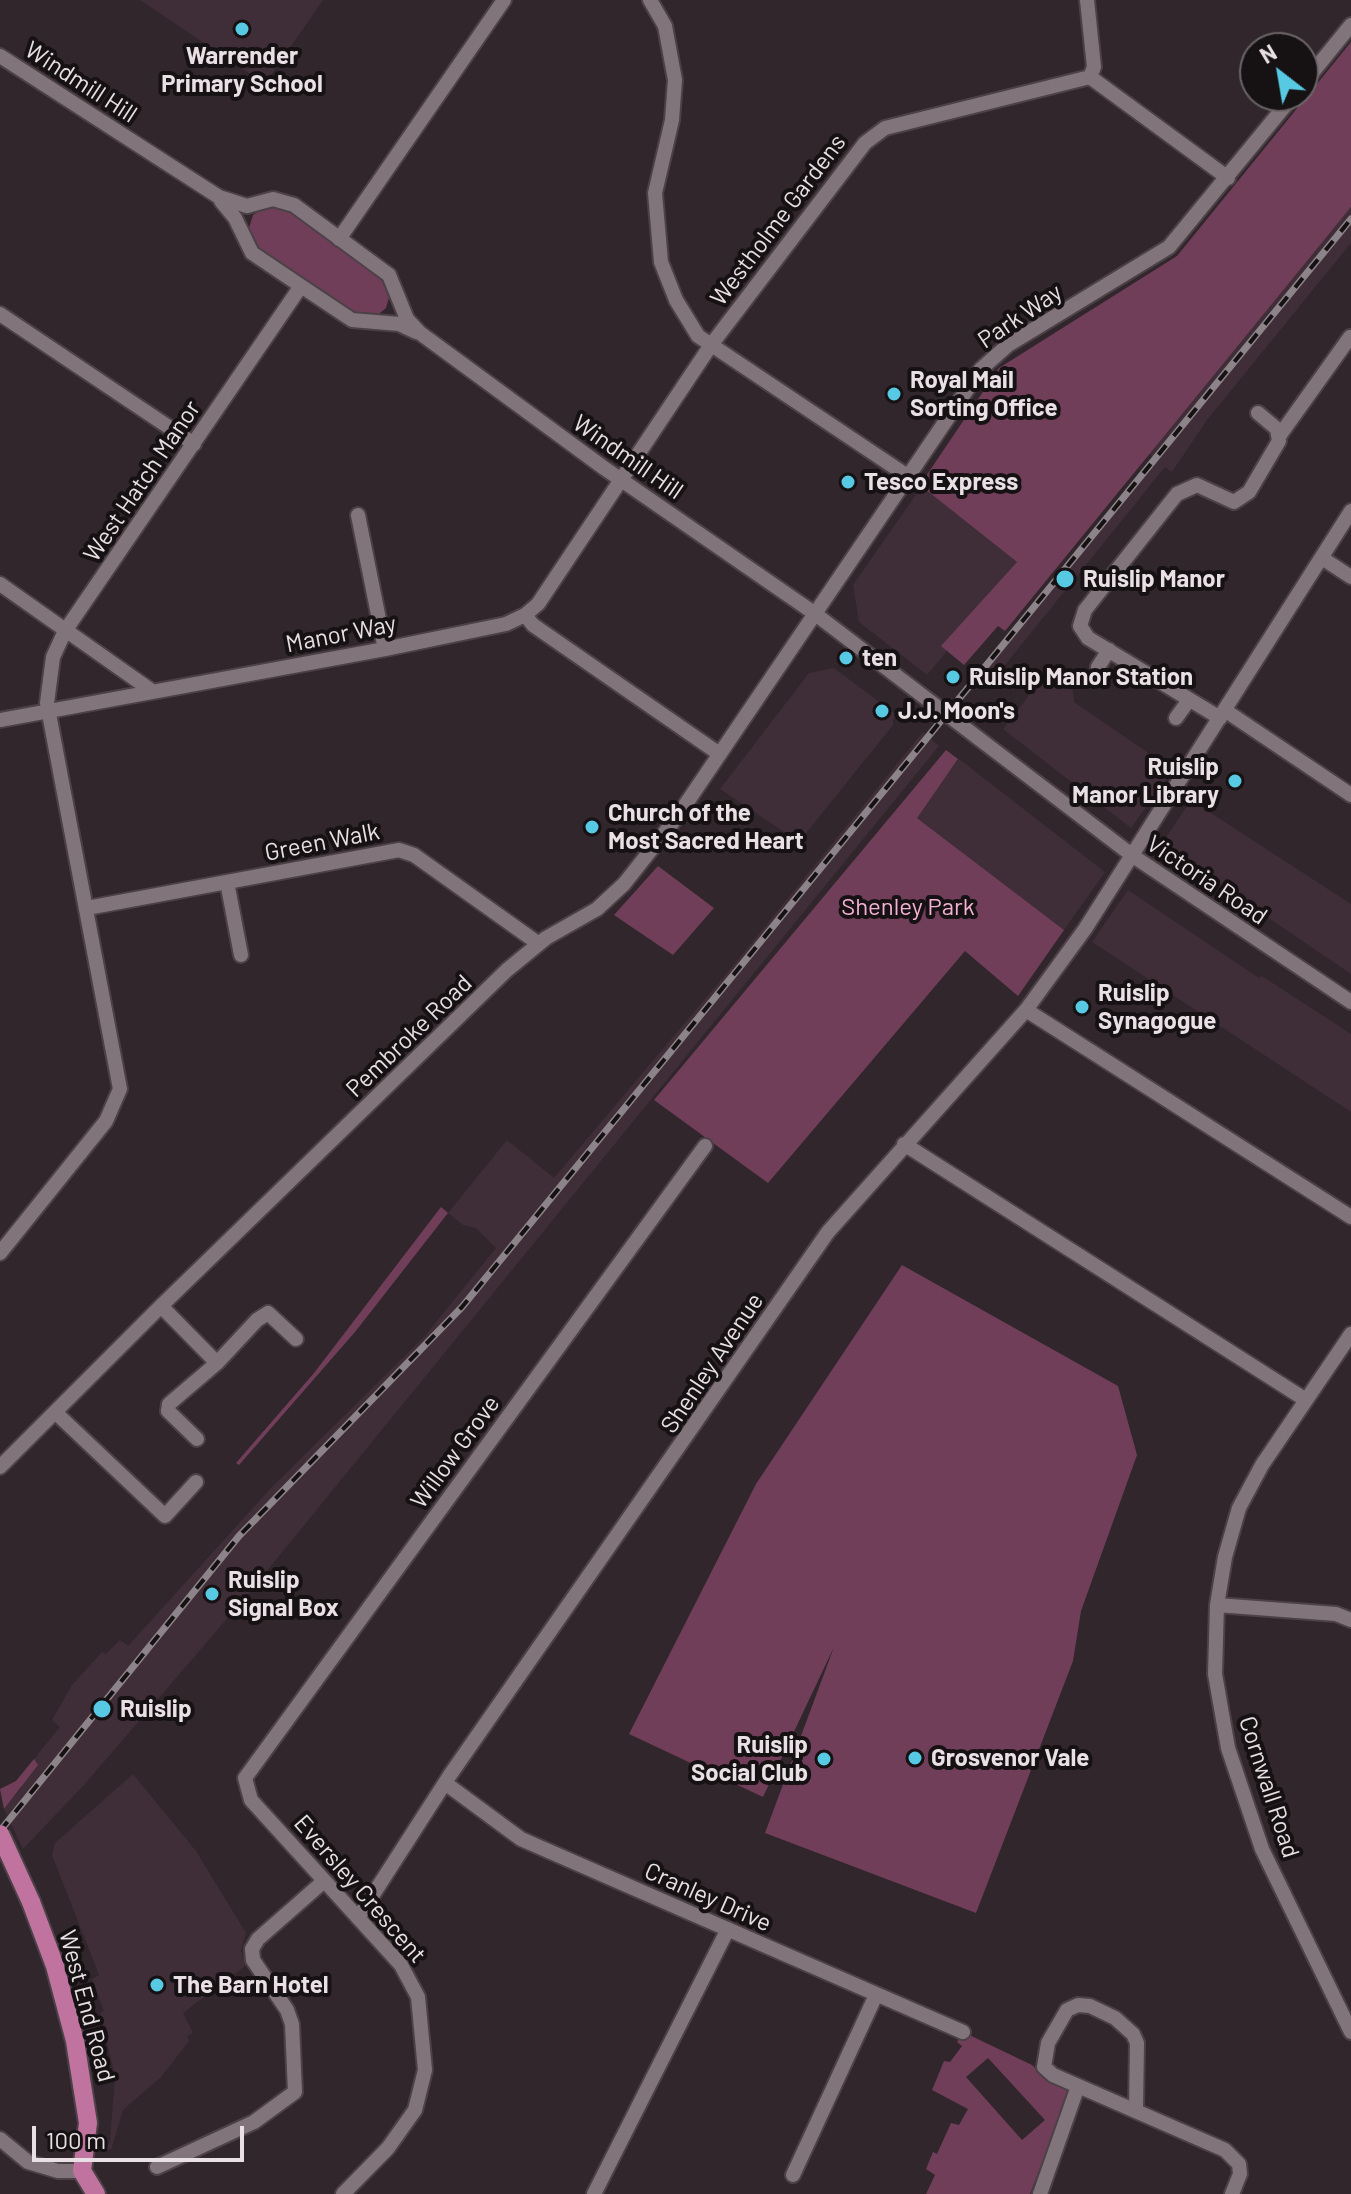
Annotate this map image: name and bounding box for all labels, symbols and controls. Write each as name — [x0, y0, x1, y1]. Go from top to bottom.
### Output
marker: Warrender Primary School — [233, 20, 251, 38]
north arrow — [1239, 32, 1319, 112]
street label: Windmill Hill — [20, 35, 142, 129]
text: N — [1255, 38, 1281, 68]
place label: Warrender Primary School — [161, 42, 323, 98]
street label: Westholme Gardens — [704, 129, 852, 311]
street label: Park Way — [973, 277, 1067, 355]
place label: Royal Mail Sorting Office — [910, 366, 1058, 422]
marker: Royal Mail Sorting Office — [885, 385, 903, 403]
street label: West Hatch Manor — [78, 395, 206, 567]
street label: Windmill Hill — [567, 409, 689, 505]
place label: Tesco Express — [864, 468, 1018, 496]
marker: Tesco Express — [839, 473, 857, 491]
place label: Ruislip Manor — [1083, 565, 1225, 593]
marker: Ruislip Manor — [1054, 568, 1076, 590]
street label: Manor Way — [283, 609, 399, 659]
place label: ten — [862, 644, 897, 672]
marker: ten — [837, 649, 855, 667]
place label: Ruislip Manor Station — [969, 663, 1193, 691]
marker: Ruislip Manor Station — [944, 668, 962, 686]
place label: J.J. Moon's — [898, 697, 1015, 725]
marker: J.J. Moon's — [873, 702, 891, 720]
place label: Ruislip Manor Library — [1072, 753, 1219, 809]
marker: Ruislip Manor Library — [1226, 772, 1244, 790]
place label: Church of the Most Sacred Heart — [608, 799, 804, 855]
street label: Green Walk — [262, 817, 382, 867]
marker: Church of the Most Sacred Heart — [583, 818, 601, 836]
street label: Victoria Road — [1141, 829, 1273, 931]
park label: Shenley Park — [841, 893, 975, 921]
street label: Pembroke Road — [340, 969, 478, 1103]
place label: Ruislip Synagogue — [1098, 979, 1216, 1035]
marker: Ruislip Synagogue — [1073, 998, 1091, 1016]
street label: Shenley Avenue — [655, 1288, 769, 1438]
street label: Willow Grove — [404, 1390, 506, 1514]
place label: Ruislip Signal Box — [228, 1566, 339, 1622]
marker: Ruislip Signal Box — [203, 1585, 221, 1603]
place label: Ruislip — [120, 1695, 192, 1723]
marker: Ruislip — [91, 1698, 113, 1720]
street label: Cornwall Road — [1233, 1713, 1305, 1861]
place label: Ruislip Social Club — [691, 1731, 808, 1787]
place label: Grosvenor Vale — [931, 1744, 1089, 1772]
marker: Grosvenor Vale — [906, 1749, 924, 1767]
marker: Ruislip Social Club — [815, 1750, 833, 1768]
street label: Eversley Crescent — [288, 1809, 432, 1969]
street label: Cranley Drive — [640, 1856, 776, 1938]
street label: West End Road — [53, 1927, 121, 2085]
place label: The Barn Hotel — [173, 1971, 329, 1999]
marker: The Barn Hotel — [148, 1976, 166, 1994]
scale bar — [36, 2110, 248, 2160]
text: 100 m — [46, 2125, 106, 2154]

